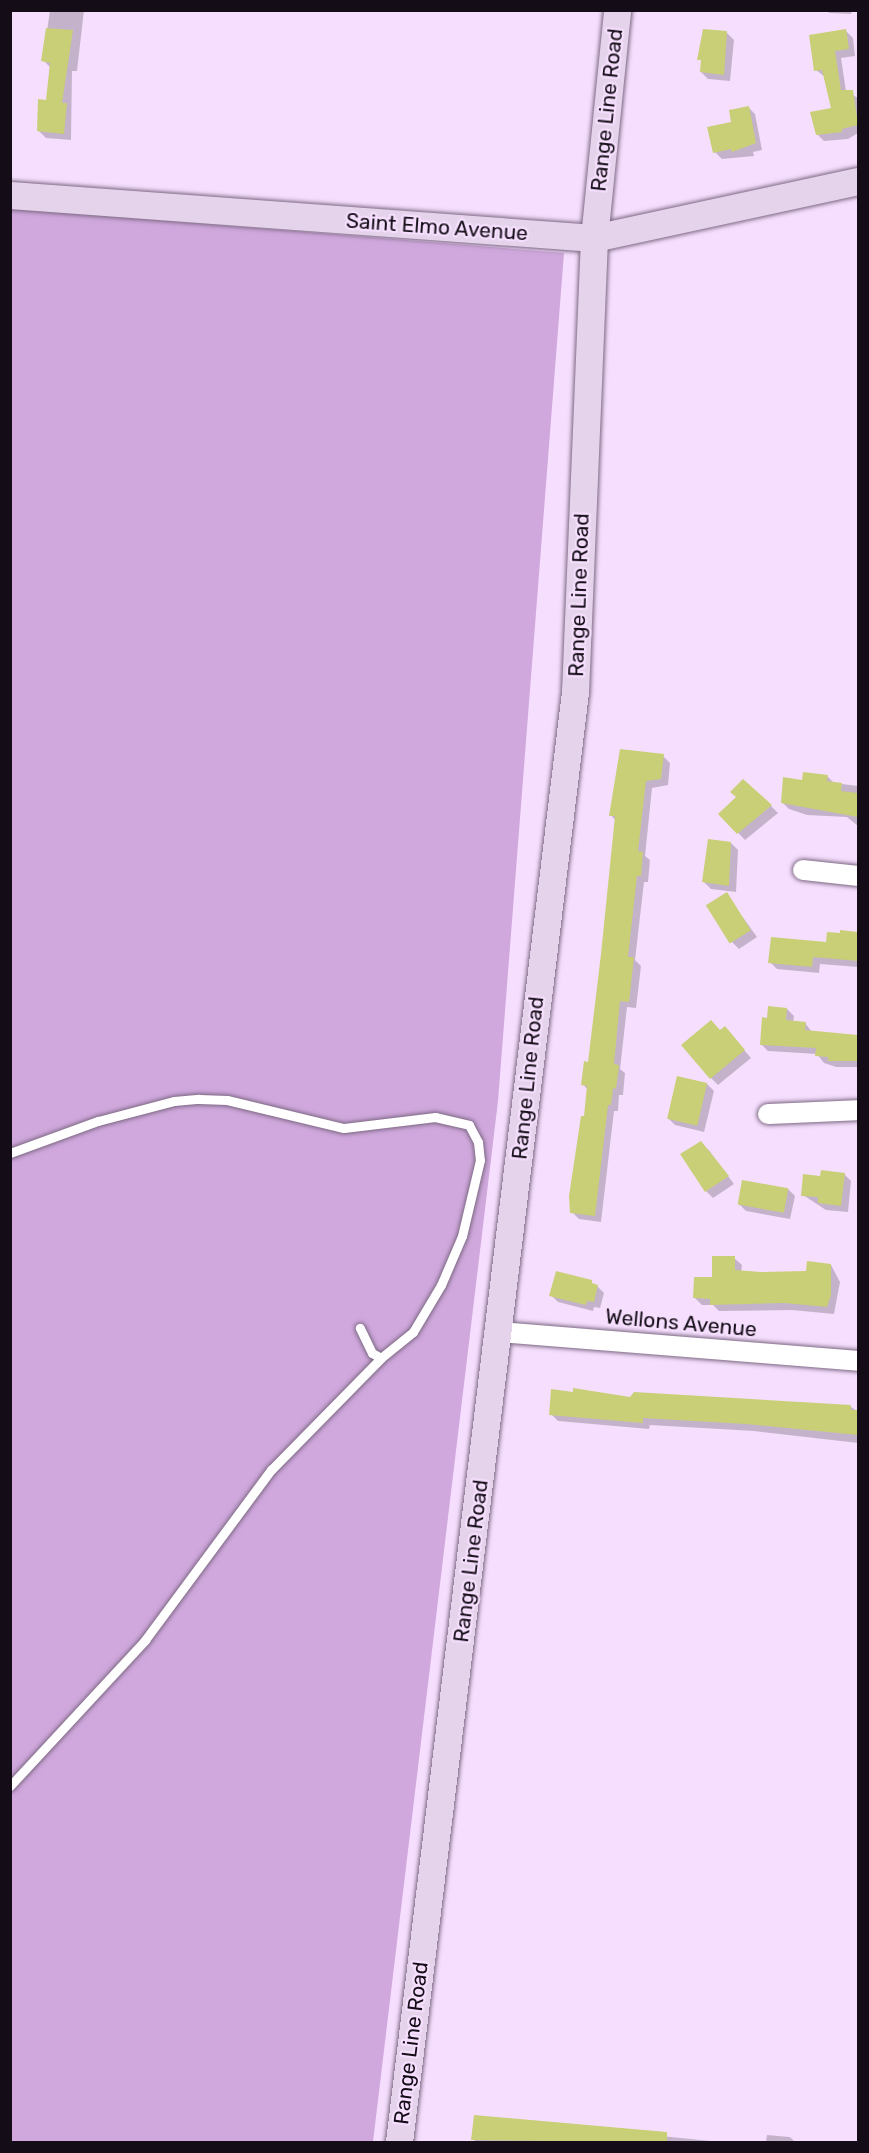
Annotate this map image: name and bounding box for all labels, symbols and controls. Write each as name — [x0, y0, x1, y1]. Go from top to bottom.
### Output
street label: Range Line Road — [586, 27, 628, 193]
street label: Saint Elmo Avenue — [345, 208, 529, 246]
street label: Range Line Road — [564, 513, 594, 677]
street label: Range Line Road — [507, 995, 549, 1161]
street label: Wellons Avenue — [604, 1304, 758, 1342]
street label: Range Line Road — [449, 1478, 493, 1644]
street label: Range Line Road — [389, 1960, 433, 2126]

